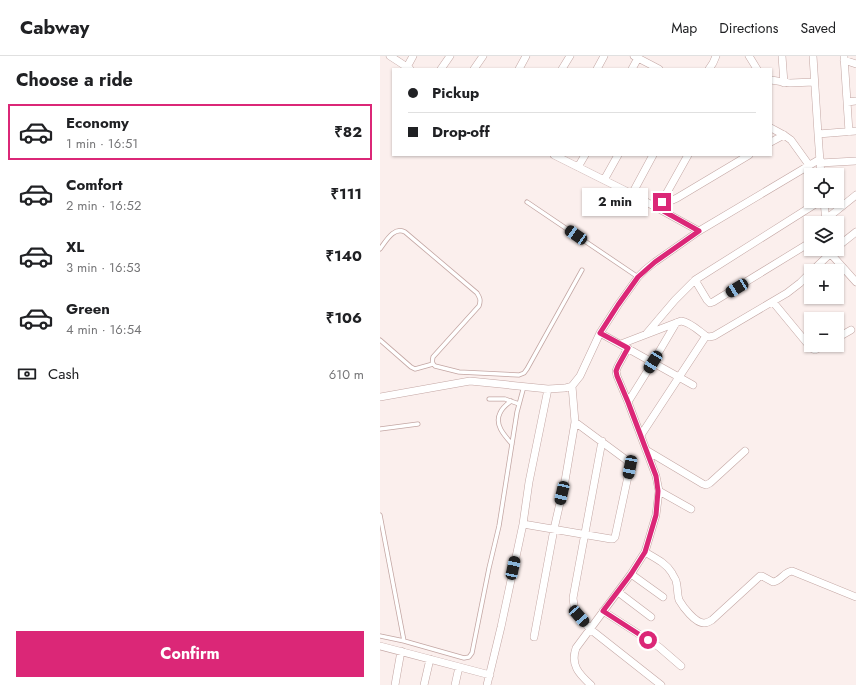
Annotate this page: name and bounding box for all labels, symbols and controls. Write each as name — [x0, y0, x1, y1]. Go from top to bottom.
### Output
text: Cabway — [20, 14, 90, 41]
text: Map — [671, 18, 697, 38]
text: Directions — [719, 18, 779, 38]
text: Saved — [801, 18, 836, 38]
text: Choose a ride — [16, 67, 133, 93]
text: Pickup — [432, 82, 479, 104]
text: Economy — [66, 112, 129, 134]
icon: car — [18, 114, 54, 150]
text: ₹82 — [334, 121, 362, 143]
text: Drop-off — [432, 121, 490, 143]
text: 1 min · 16:51 — [66, 134, 138, 153]
map controls — [804, 168, 844, 352]
button: locate — [804, 168, 844, 208]
text: Comfort — [66, 174, 123, 196]
icon: car — [18, 176, 54, 212]
text: ₹111 — [331, 183, 362, 205]
callout: 2 min — [582, 188, 648, 216]
text: 2 min — [598, 192, 632, 211]
route end — [653, 193, 671, 211]
text: 2 min · 16:52 — [66, 196, 141, 215]
button: layers — [804, 216, 844, 256]
car — [563, 223, 589, 247]
text: XL — [66, 236, 84, 258]
icon: car — [18, 238, 54, 274]
text: ₹140 — [325, 245, 362, 267]
text: 3 min · 16:53 — [66, 258, 141, 277]
button: + — [804, 264, 844, 304]
car — [724, 277, 750, 299]
text: Green — [66, 298, 110, 320]
icon: car — [18, 300, 54, 336]
text: ₹106 — [326, 307, 362, 329]
button: − — [804, 312, 844, 352]
text: 4 min · 16:54 — [66, 320, 142, 339]
car — [642, 349, 664, 375]
icon: cash — [16, 363, 38, 385]
text: Cash — [48, 363, 79, 385]
text: 610 m — [329, 365, 364, 384]
car — [622, 454, 638, 480]
car — [553, 480, 571, 506]
car — [505, 555, 521, 581]
car — [567, 603, 591, 629]
button: Confirm — [16, 631, 364, 677]
route start — [639, 631, 657, 649]

